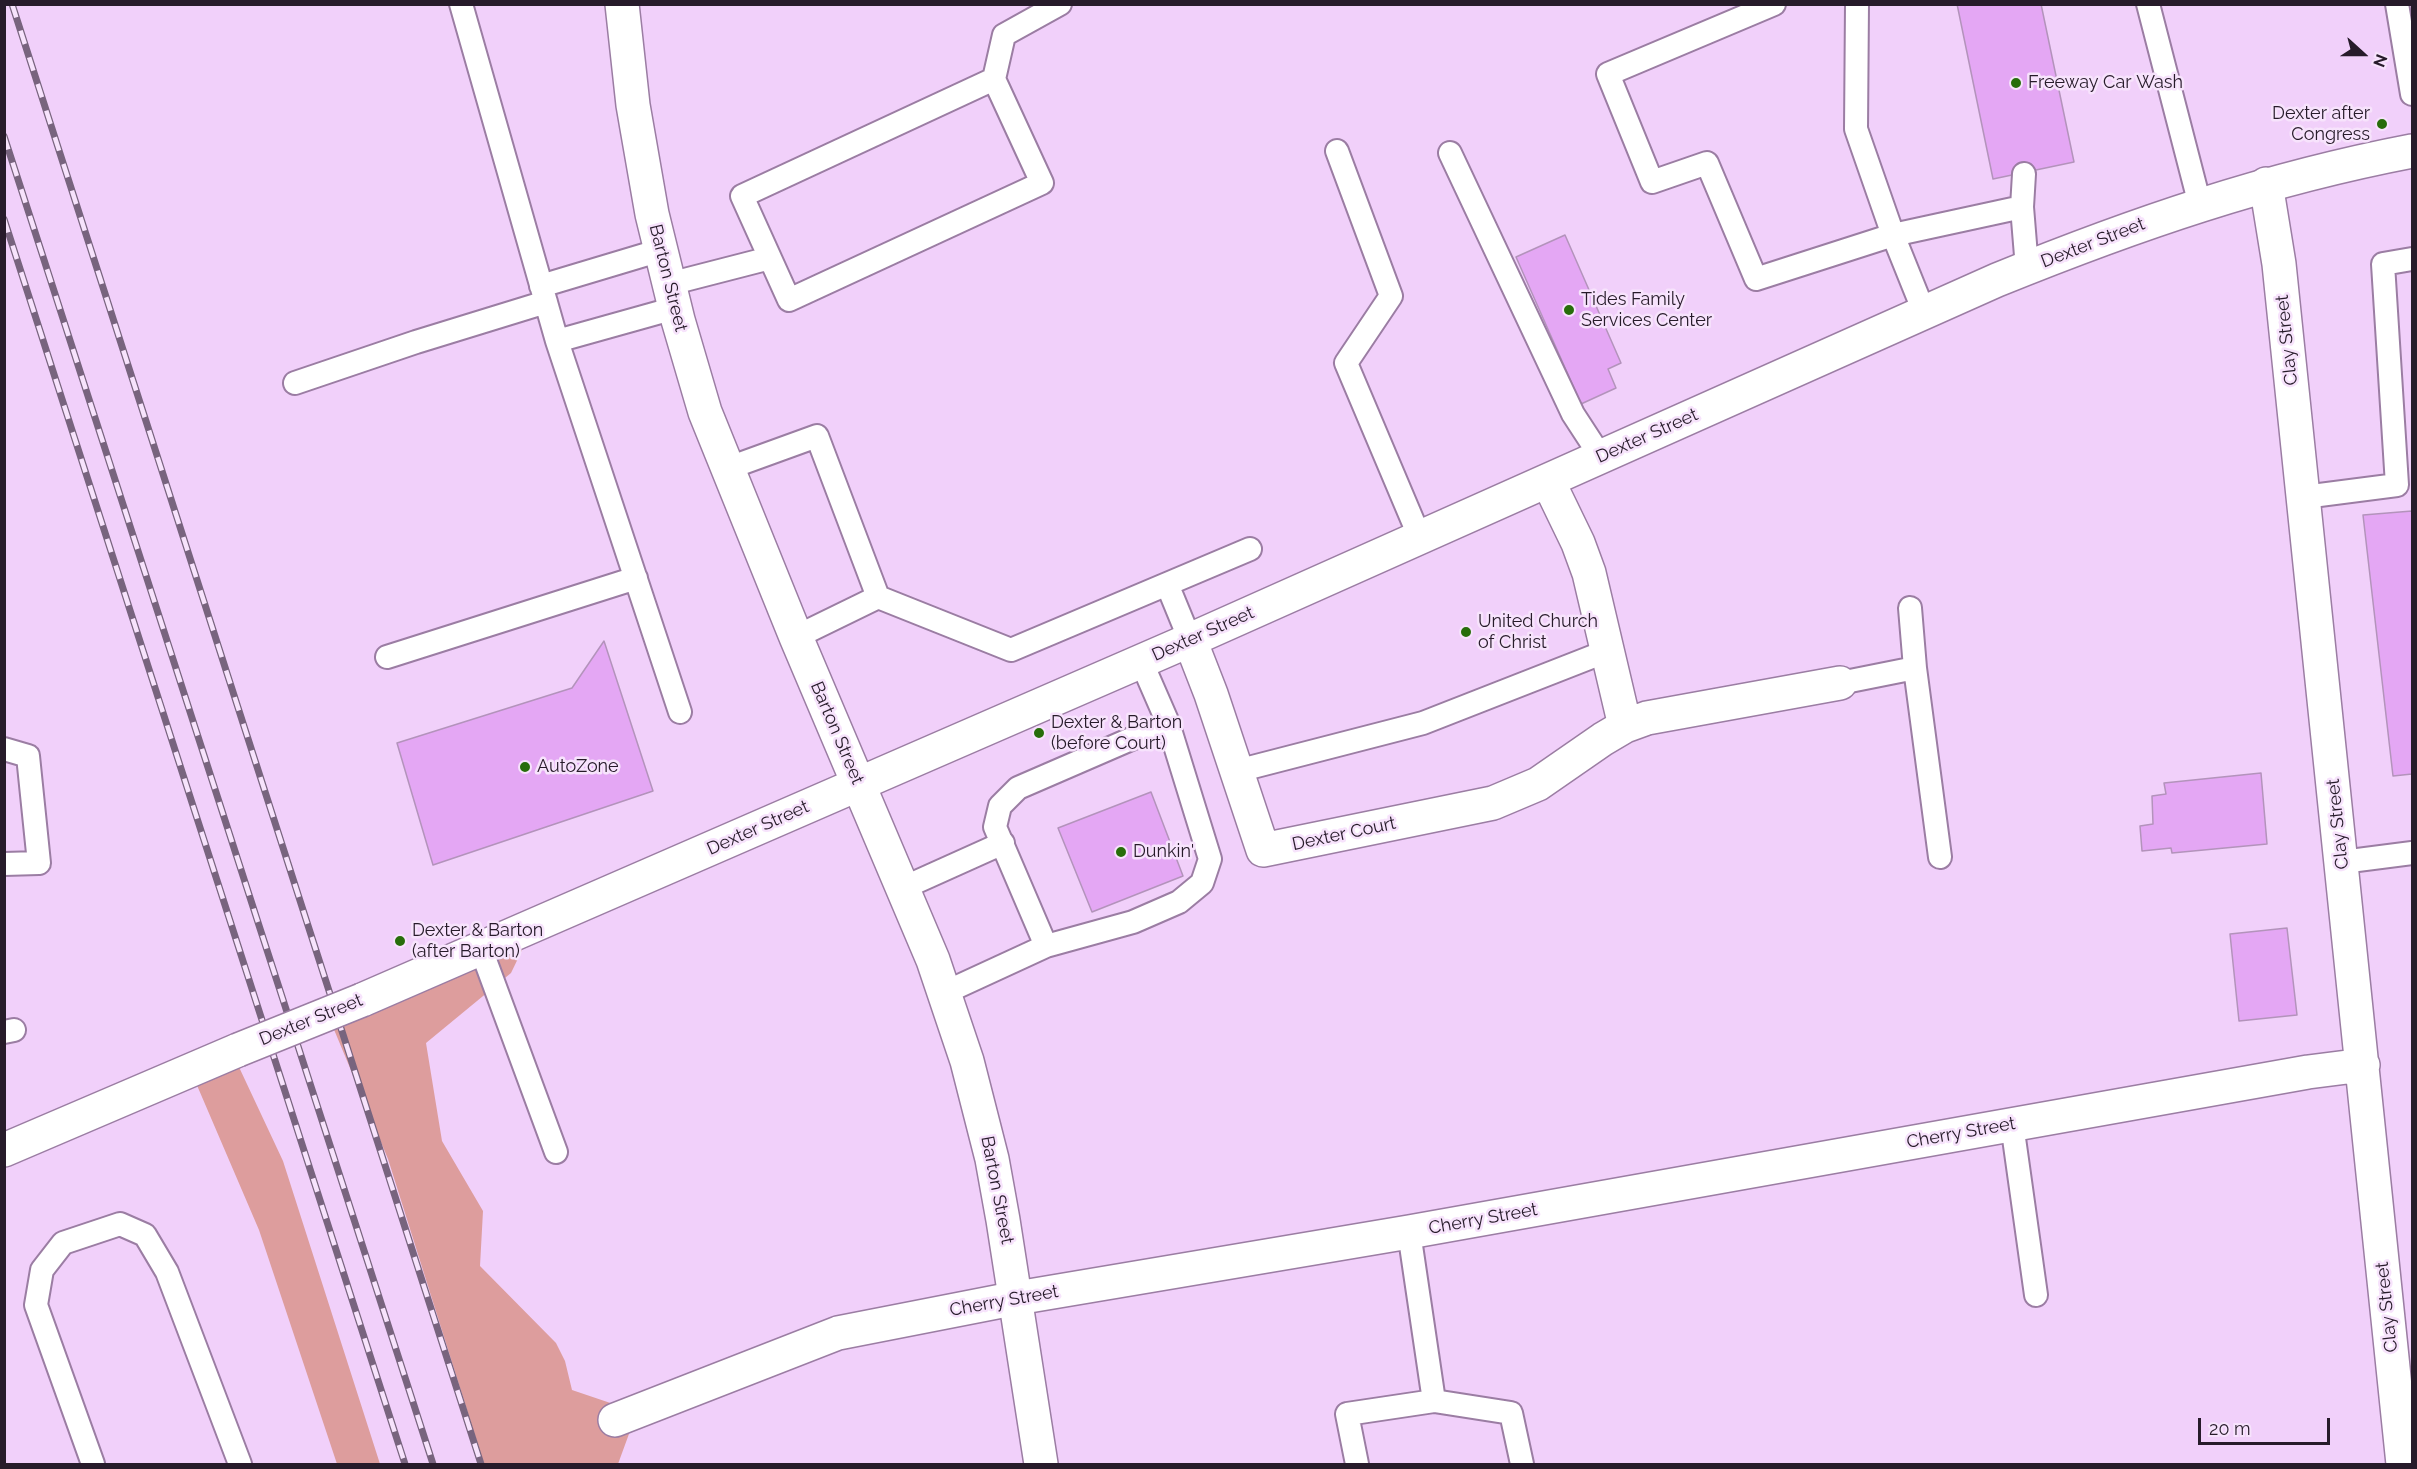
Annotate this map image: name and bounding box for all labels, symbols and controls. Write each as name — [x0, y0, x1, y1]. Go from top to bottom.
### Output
north arrow — [2333, 24, 2393, 84]
text: N — [2369, 52, 2391, 70]
place label: Freeway Car Wash — [2028, 72, 2183, 94]
marker: Freeway Car Wash — [2009, 76, 2023, 90]
place label: Dexter after Congress — [2272, 103, 2370, 146]
marker: Dexter after Congress — [2375, 117, 2389, 131]
street label: Dexter Street — [2038, 213, 2148, 273]
street label: Barton Street — [644, 222, 692, 334]
place label: Tides Family Services Center — [1581, 289, 1712, 332]
street label: Clay Street — [2272, 294, 2302, 386]
marker: Tides Family Services Center — [1562, 303, 1576, 317]
street label: Dexter Street — [1593, 404, 1701, 468]
street label: Dexter Street — [1149, 602, 1257, 666]
place label: United Church of Christ — [1478, 611, 1598, 654]
marker: United Church of Christ — [1459, 625, 1473, 639]
street label: Barton Street — [806, 678, 868, 788]
place label: Dexter & Barton (before Court) — [1051, 712, 1182, 754]
marker: Dexter & Barton (before Court) — [1032, 726, 1046, 740]
place label: AutoZone — [537, 756, 619, 778]
marker: AutoZone — [518, 760, 532, 774]
street label: Clay Street — [2323, 778, 2353, 870]
street label: Dexter Street — [704, 796, 812, 860]
street label: Dexter Court — [1290, 812, 1398, 856]
place label: Dunkin' — [1133, 841, 1194, 863]
marker: Dunkin' — [1114, 845, 1128, 859]
place label: Dexter & Barton (after Barton) — [412, 920, 543, 962]
marker: Dexter & Barton (after Barton) — [393, 934, 407, 948]
street label: Dexter Street — [256, 989, 366, 1051]
street label: Cherry Street — [1905, 1113, 2017, 1153]
street label: Barton Street — [976, 1134, 1018, 1246]
street label: Cherry Street — [1427, 1199, 1539, 1239]
street label: Clay Street — [2372, 1261, 2402, 1353]
street label: Cherry Street — [948, 1281, 1060, 1321]
scale bar — [2201, 1406, 2333, 1444]
text: 20 m — [2209, 1418, 2251, 1439]

